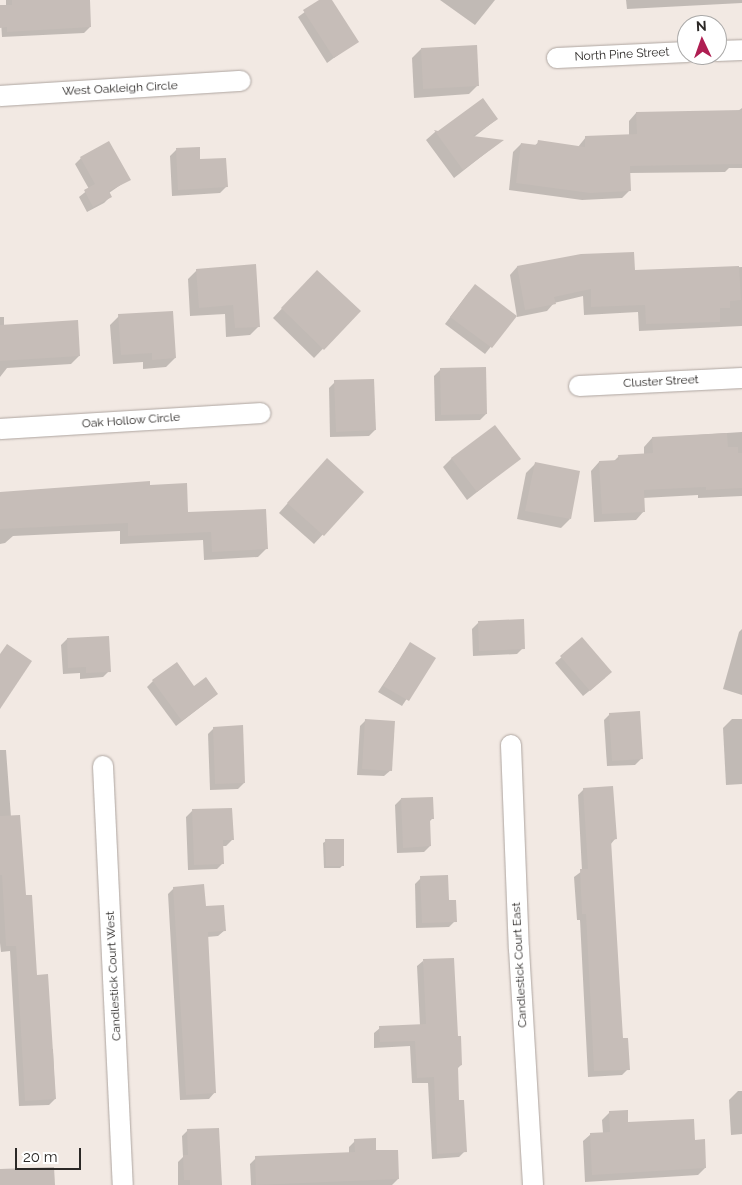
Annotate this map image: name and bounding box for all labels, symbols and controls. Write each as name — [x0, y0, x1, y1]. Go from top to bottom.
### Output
north arrow — [677, 15, 727, 65]
text: N — [696, 18, 707, 34]
street label: North Pine Street — [574, 45, 670, 65]
street label: West Oakleigh Circle — [62, 79, 178, 99]
street label: Cluster Street — [623, 373, 699, 391]
street label: Oak Hollow Circle — [81, 410, 181, 432]
street label: Candlestick Court East — [510, 902, 530, 1028]
street label: Candlestick Court West — [103, 911, 125, 1041]
scale bar — [18, 1138, 84, 1170]
text: 20 m — [23, 1148, 58, 1166]

